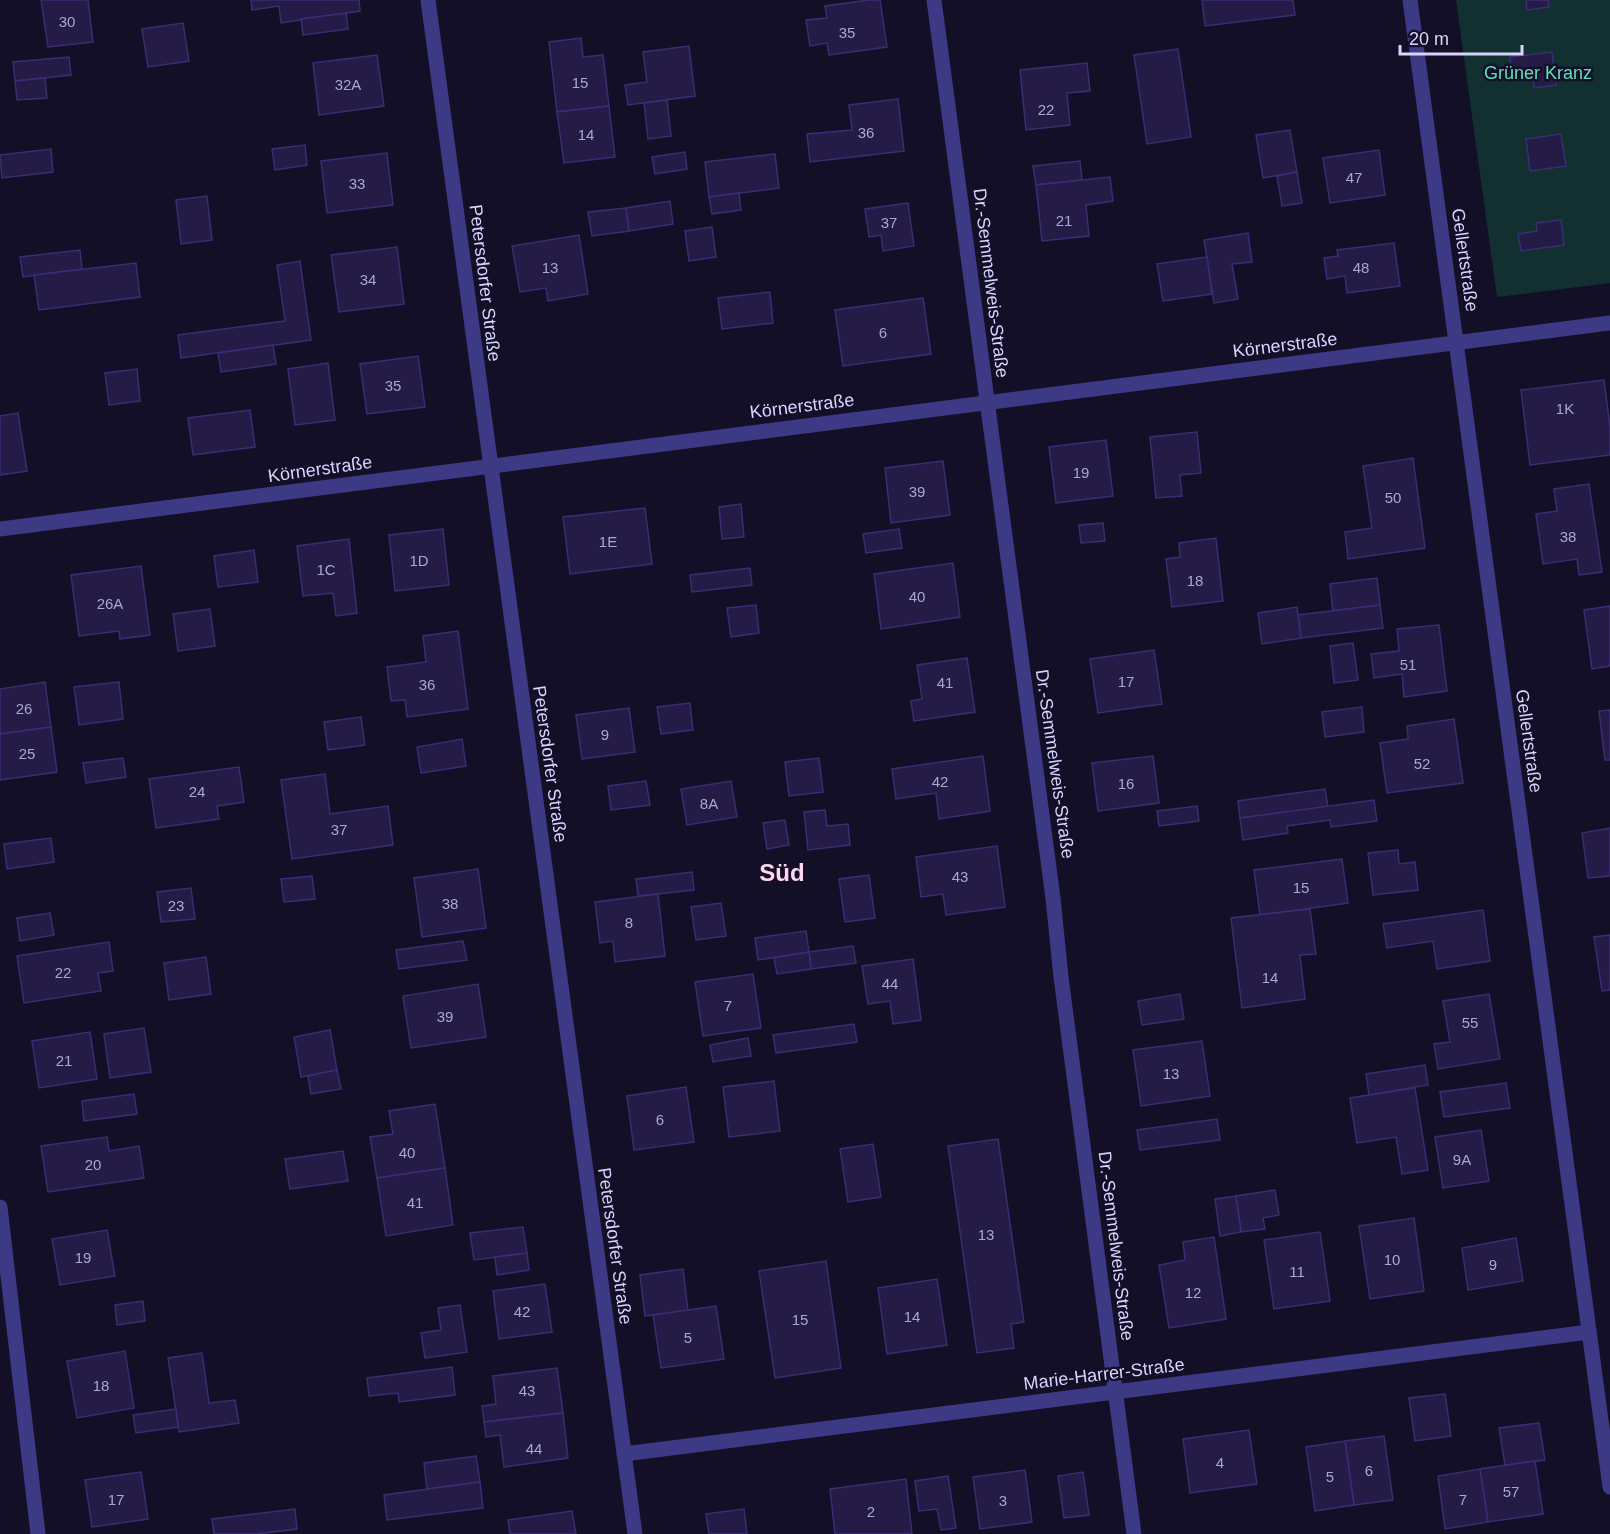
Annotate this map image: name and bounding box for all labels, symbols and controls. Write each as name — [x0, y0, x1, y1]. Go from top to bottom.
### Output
house number: 30 — [59, 13, 75, 30]
scale bar — [1400, 18, 1522, 56]
house number: 35 — [839, 24, 855, 41]
text: 20 m — [1409, 29, 1449, 49]
park label: Grüner Kranz — [1484, 63, 1592, 83]
house number: 15 — [572, 74, 588, 91]
house number: 32A — [335, 76, 361, 93]
house number: 22 — [1038, 101, 1054, 118]
house number: 36 — [858, 124, 874, 141]
house number: 14 — [578, 126, 594, 143]
house number: 47 — [1346, 169, 1362, 186]
house number: 33 — [349, 175, 365, 192]
street label: Dr.-Semmelweis-Straße — [969, 187, 1013, 379]
street label: Petersdorfer Straße — [465, 203, 505, 363]
street label: Gellertstraße — [1448, 207, 1482, 313]
house number: 21 — [1056, 212, 1072, 229]
house number: 37 — [881, 214, 897, 231]
house number: 13 — [542, 259, 558, 276]
house number: 48 — [1353, 259, 1369, 276]
house number: 34 — [360, 271, 376, 288]
house number: 6 — [879, 324, 887, 341]
street label: Körnerstraße — [1232, 329, 1338, 361]
house number: 35 — [385, 377, 401, 394]
street label: Körnerstraße — [749, 390, 855, 422]
house number: 1K — [1556, 400, 1574, 417]
street label: Körnerstraße — [267, 452, 373, 486]
house number: 19 — [1073, 464, 1089, 481]
house number: 39 — [909, 483, 925, 500]
house number: 50 — [1385, 489, 1401, 506]
house number: 38 — [1560, 528, 1576, 545]
house number: 1E — [599, 533, 617, 550]
house number: 1D — [409, 552, 429, 569]
house number: 1C — [316, 561, 336, 578]
house number: 18 — [1187, 572, 1203, 589]
house number: 40 — [909, 588, 925, 605]
house number: 26A — [97, 595, 123, 612]
house number: 51 — [1400, 656, 1416, 673]
street label: Dr.-Semmelweis-Straße — [1032, 668, 1078, 860]
house number: 17 — [1118, 673, 1134, 690]
house number: 41 — [937, 674, 953, 691]
house number: 36 — [419, 676, 435, 693]
street label: Petersdorfer Straße — [529, 684, 571, 844]
street label: Gellertstraße — [1512, 688, 1546, 794]
house number: 26 — [16, 700, 32, 717]
house number: 9 — [601, 726, 609, 743]
house number: 25 — [19, 745, 35, 762]
house number: 52 — [1414, 755, 1430, 772]
house number: 42 — [932, 773, 948, 790]
house number: 16 — [1118, 775, 1134, 792]
house number: 24 — [189, 783, 205, 800]
house number: 8A — [700, 795, 718, 812]
house number: 37 — [331, 821, 347, 838]
district label: Süd — [759, 859, 805, 886]
house number: 43 — [952, 868, 968, 885]
house number: 15 — [1293, 879, 1309, 896]
house number: 38 — [442, 895, 458, 912]
house number: 23 — [168, 897, 184, 914]
house number: 8 — [625, 914, 633, 931]
house number: 22 — [55, 964, 71, 981]
house number: 14 — [1262, 969, 1278, 986]
house number: 44 — [882, 975, 898, 992]
house number: 7 — [724, 997, 732, 1014]
house number: 39 — [437, 1008, 453, 1025]
house number: 55 — [1462, 1014, 1478, 1031]
house number: 21 — [56, 1052, 72, 1069]
house number: 13 — [1163, 1065, 1179, 1082]
house number: 6 — [656, 1111, 664, 1128]
house number: 40 — [399, 1144, 415, 1161]
street label: Dr.-Semmelweis-Straße — [1094, 1150, 1138, 1342]
house number: 9A — [1453, 1151, 1471, 1168]
house number: 20 — [85, 1156, 101, 1173]
street label: Petersdorfer Straße — [594, 1166, 636, 1326]
house number: 41 — [407, 1194, 423, 1211]
house number: 13 — [978, 1226, 994, 1243]
house number: 19 — [75, 1249, 91, 1266]
house number: 10 — [1384, 1251, 1400, 1268]
house number: 9 — [1489, 1256, 1497, 1273]
house number: 11 — [1289, 1263, 1305, 1280]
house number: 12 — [1185, 1284, 1201, 1301]
house number: 42 — [514, 1303, 530, 1320]
house number: 14 — [904, 1308, 920, 1325]
house number: 15 — [792, 1311, 808, 1328]
house number: 5 — [684, 1329, 692, 1346]
street label: Marie-Harrer-Straße — [1022, 1354, 1186, 1394]
house number: 18 — [93, 1377, 109, 1394]
house number: 43 — [519, 1382, 535, 1399]
house number: 44 — [526, 1440, 542, 1457]
house number: 4 — [1216, 1454, 1224, 1471]
house number: 6 — [1365, 1462, 1373, 1479]
house number: 5 — [1326, 1468, 1334, 1485]
house number: 57 — [1503, 1483, 1519, 1500]
house number: 17 — [108, 1491, 124, 1508]
house number: 7 — [1459, 1491, 1467, 1508]
house number: 3 — [999, 1492, 1007, 1509]
house number: 2 — [867, 1503, 875, 1520]

